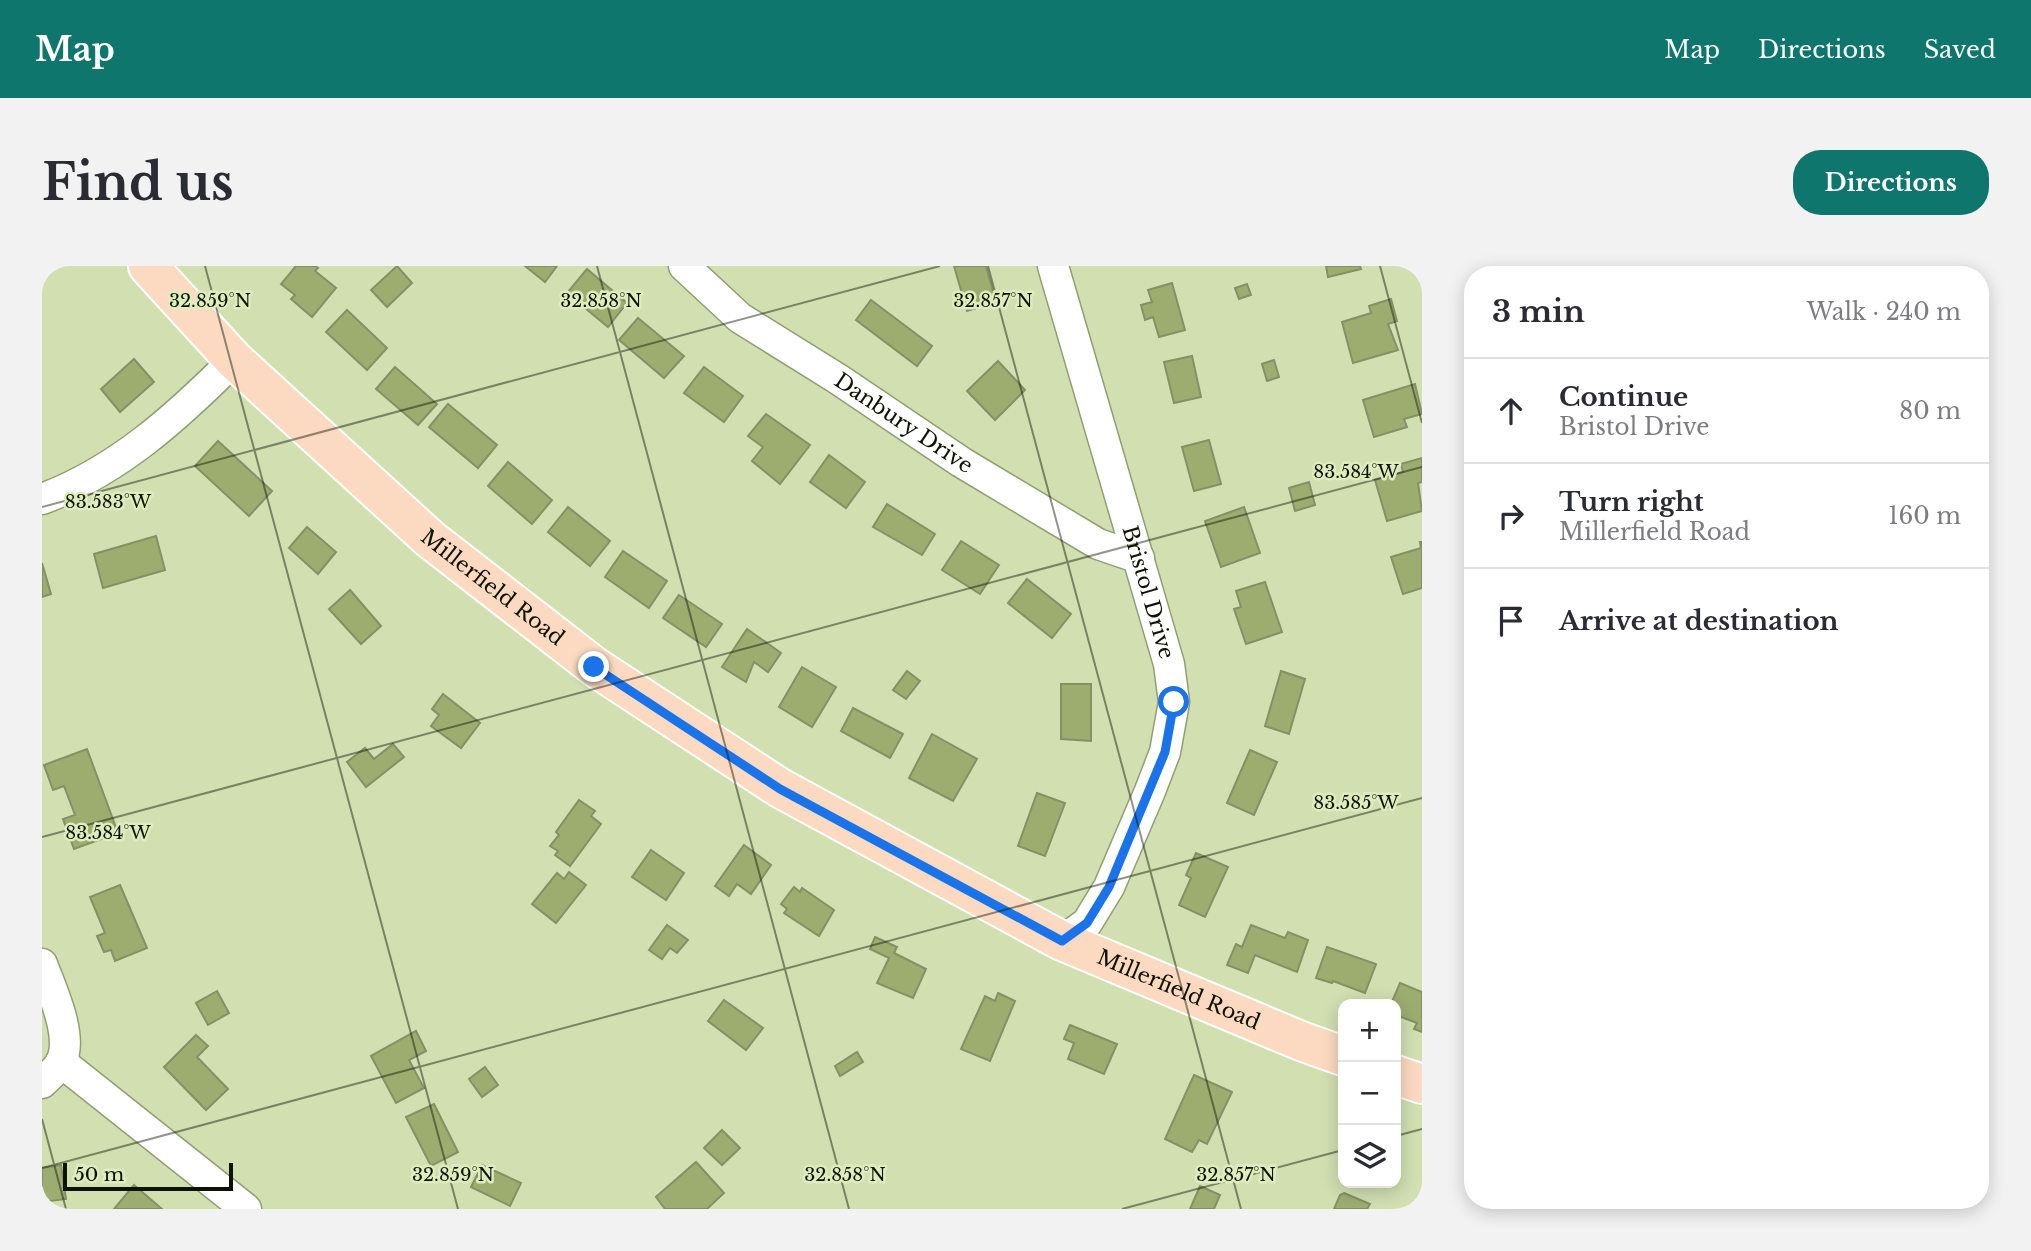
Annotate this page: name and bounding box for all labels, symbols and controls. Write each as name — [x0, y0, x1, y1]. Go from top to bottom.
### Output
text: Map — [35, 29, 115, 70]
text: Map — [1664, 35, 1720, 64]
text: Directions — [1758, 35, 1886, 64]
text: Saved — [1924, 35, 1996, 64]
button: Directions — [1793, 150, 1989, 215]
text: Find us — [42, 152, 234, 213]
text: 32.859°N — [169, 290, 251, 312]
text: 32.858°N — [560, 290, 642, 312]
text: 32.857°N — [953, 290, 1033, 312]
text: 3 min — [1492, 293, 1585, 330]
text: Walk · 240 m — [1807, 298, 1961, 326]
street label: Danbury Drive — [829, 367, 977, 479]
text: Continue — [1559, 381, 1688, 413]
icon: ahead — [1492, 392, 1530, 430]
text: 80 m — [1899, 397, 1961, 425]
text: Bristol Drive — [1559, 413, 1709, 441]
text: 83.584°W — [1313, 461, 1400, 483]
text: Turn right — [1559, 486, 1704, 518]
text: 83.583°W — [65, 491, 152, 513]
icon: right — [1492, 497, 1530, 535]
text: 160 m — [1888, 502, 1961, 530]
text: Millerfield Road — [1559, 518, 1750, 546]
street label: Bristol Drive — [1116, 523, 1180, 662]
street label: Millerfield Road — [416, 524, 569, 651]
icon: arrive — [1492, 602, 1530, 640]
text: Arrive at destination — [1559, 605, 1839, 637]
route end — [578, 651, 609, 682]
route start — [1158, 686, 1189, 717]
text: 83.585°W — [1313, 792, 1400, 814]
text: 83.584°W — [65, 822, 152, 844]
street label: Millerfield Road — [1093, 944, 1264, 1035]
map controls — [1338, 999, 1401, 1188]
button: + — [1338, 999, 1401, 1062]
button: − — [1338, 1062, 1401, 1125]
button: layers — [1338, 1125, 1401, 1188]
scale bar — [63, 1160, 233, 1192]
text: 50 m — [74, 1163, 124, 1186]
text: 32.859°N — [412, 1164, 494, 1186]
text: 32.858°N — [804, 1164, 886, 1186]
text: 32.857°N — [1196, 1164, 1276, 1186]

